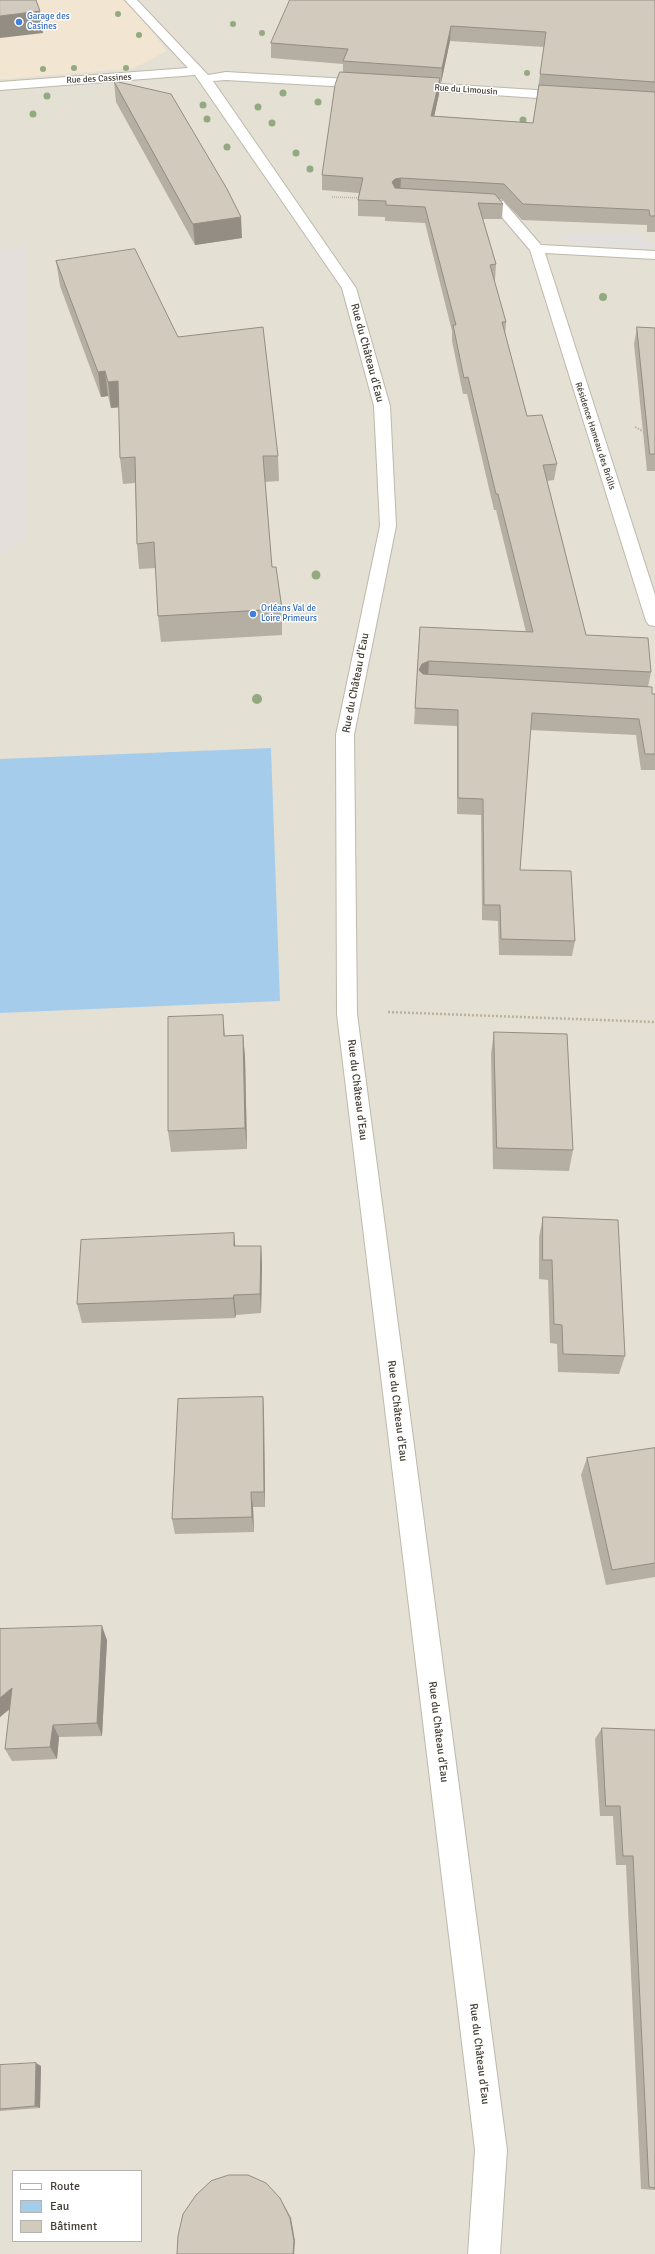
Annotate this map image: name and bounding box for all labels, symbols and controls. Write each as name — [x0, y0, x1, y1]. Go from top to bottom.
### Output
place label: Garage des Casines — [27, 12, 70, 33]
marker: Garage des Casines — [14, 17, 24, 27]
street label: Rue des Cassines — [66, 72, 132, 86]
street label: Rue du Limousin — [434, 82, 498, 98]
street label: Rue du Château d'Eau — [347, 302, 387, 404]
street label: Résidence Hameau des Brûlis — [572, 381, 618, 491]
place label: Orléans Val de Loire Primeurs — [261, 604, 317, 625]
marker: Orléans Val de Loire Primeurs — [248, 609, 258, 619]
street label: Rue du Château d'Eau — [340, 632, 372, 734]
street label: Rue du Château d'Eau — [344, 1039, 370, 1141]
street label: Rue du Château d'Eau — [384, 1360, 410, 1462]
street label: Rue du Château d'Eau — [425, 1681, 451, 1783]
street label: Rue du Château d'Eau — [466, 2003, 492, 2105]
legend — [12, 2170, 142, 2242]
text: Route — [50, 2179, 80, 2194]
text: Eau — [50, 2199, 69, 2214]
text: Bâtiment — [50, 2219, 97, 2234]

